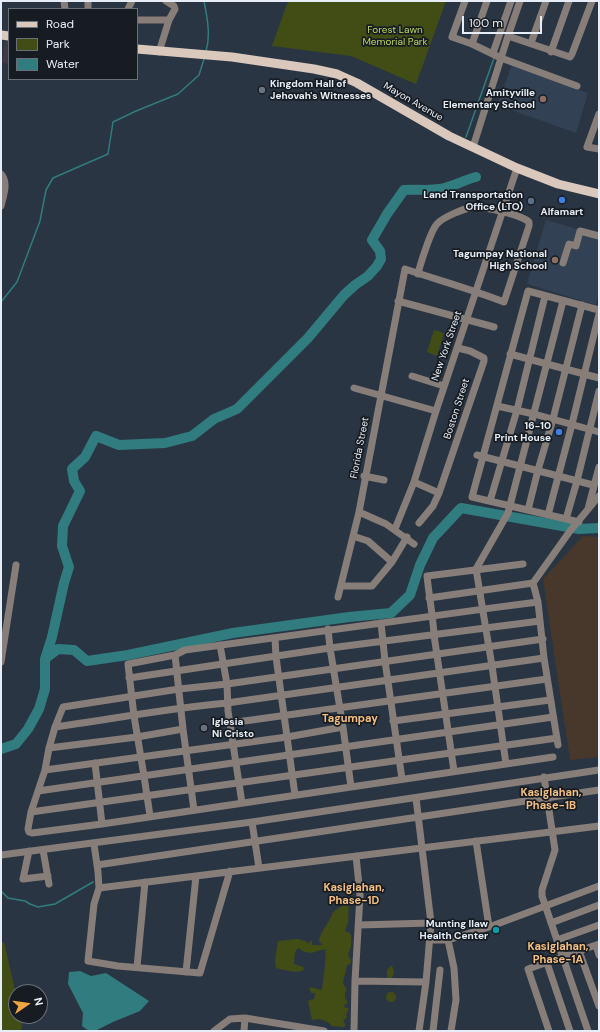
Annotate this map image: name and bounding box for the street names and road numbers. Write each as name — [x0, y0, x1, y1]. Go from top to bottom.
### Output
street label: Mayon Avenue — [381, 80, 445, 124]
street label: New York Street — [429, 309, 465, 383]
street label: Boston Street — [442, 377, 472, 441]
street label: Florida Street — [348, 416, 372, 480]

